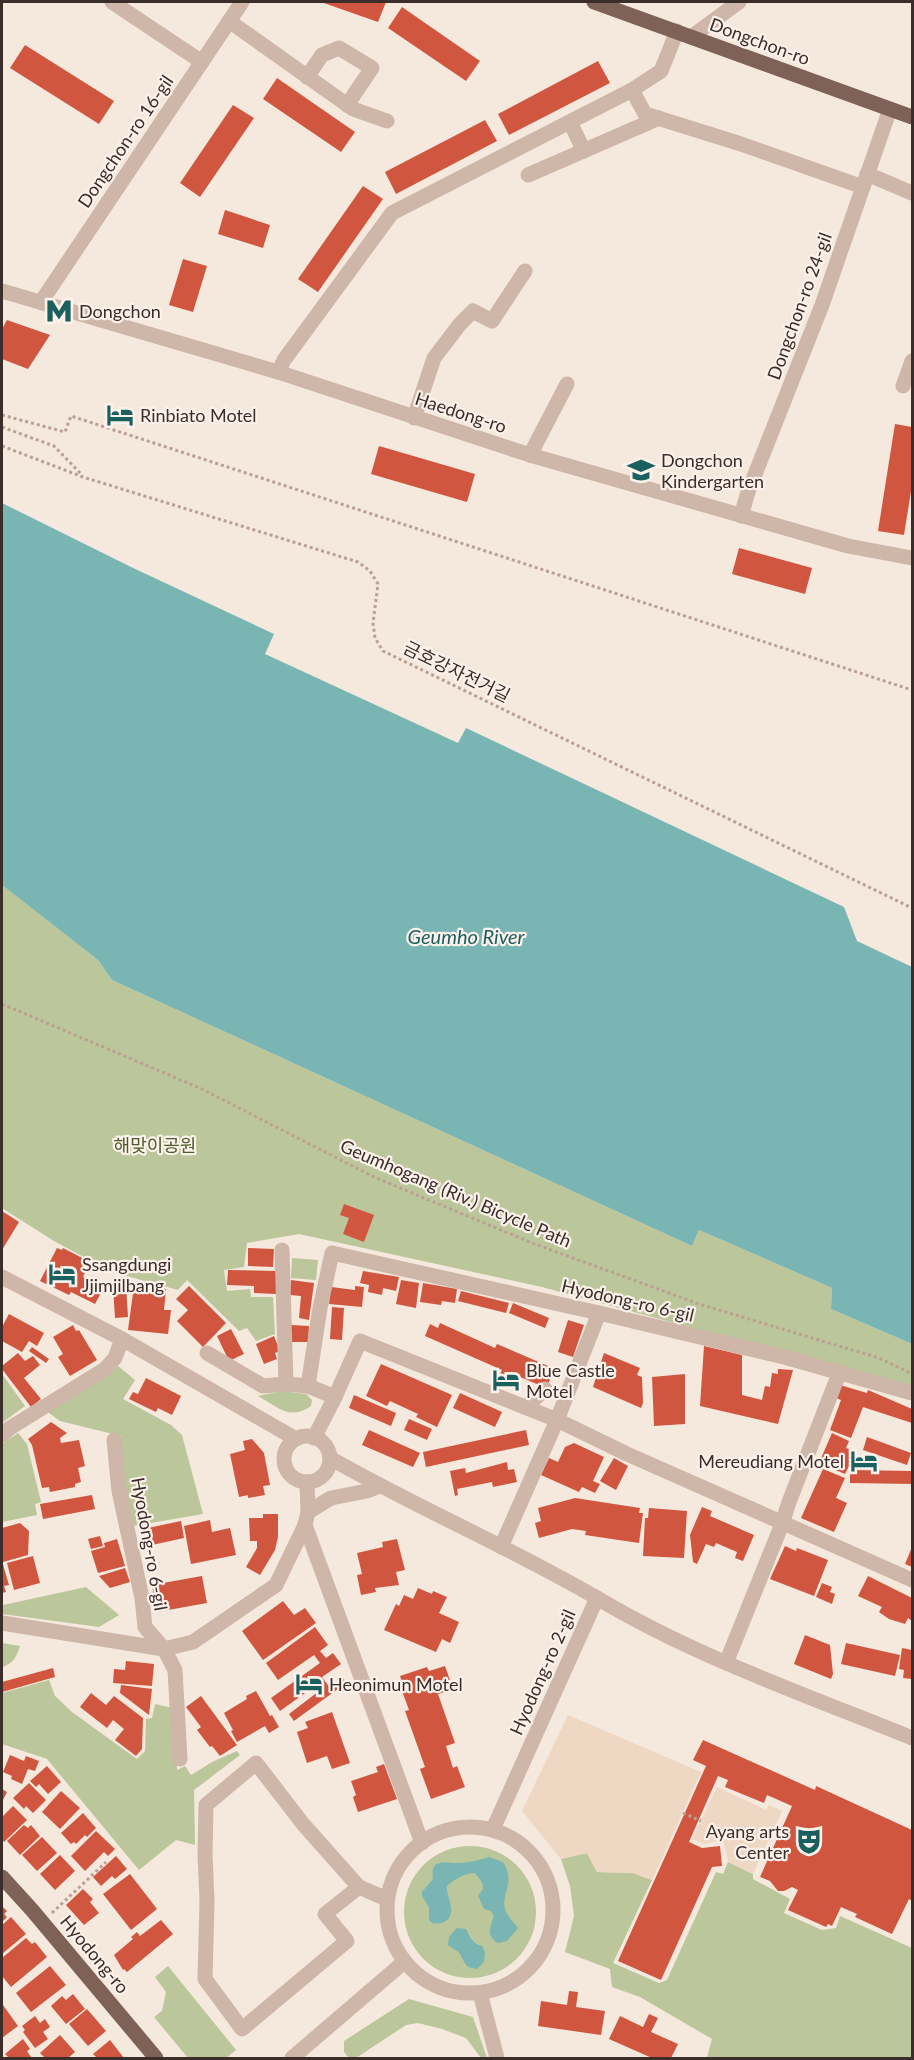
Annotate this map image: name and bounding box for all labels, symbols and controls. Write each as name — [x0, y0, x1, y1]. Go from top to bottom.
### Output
street label: Dongchon-ro — [707, 13, 813, 69]
street label: Dongchon-ro 16-gil — [73, 71, 177, 211]
street label: Dongchon-ro 24-gil — [762, 229, 836, 383]
metro station icon: Dongchon — [44, 296, 74, 326]
place label: Dongchon — [79, 300, 161, 322]
street label: Haedong-ro — [413, 387, 509, 437]
hotel icon: Rinbiato Motel — [105, 400, 135, 430]
place label: Rinbiato Motel — [140, 404, 257, 426]
place label: Dongchon Kindergarten — [661, 449, 764, 492]
school or university icon: Dongchon Kindergarten — [626, 455, 656, 485]
street label: 금호강자전거길 — [400, 636, 514, 706]
water label: Geumho River — [408, 924, 526, 948]
park label: 해맞이공원 — [114, 1134, 196, 1156]
street label: Geumhogang (Riv.) Bicycle Path — [337, 1134, 575, 1252]
place label: Ssangdungi Jjimjilbang — [82, 1253, 171, 1296]
hotel icon: Ssangdungi Jjimjilbang — [47, 1259, 77, 1289]
street label: Hyodong-ro 6-gil — [560, 1274, 696, 1326]
place label: Blue Castle Motel — [526, 1359, 615, 1402]
hotel icon: Blue Castle Motel — [491, 1365, 521, 1395]
hotel icon: Mereudiang Motel — [849, 1446, 879, 1476]
place label: Mereudiang Motel — [698, 1450, 844, 1472]
street label: Hyodong-ro 6-gil — [127, 1476, 173, 1612]
street label: Hyodong-ro 2-gil — [504, 1606, 580, 1738]
hotel icon: Heonimun Motel — [294, 1669, 324, 1699]
place label: Heonimun Motel — [329, 1673, 463, 1695]
place label: Ayang arts Center — [706, 1820, 789, 1863]
theatre icon: Ayang arts Center — [794, 1826, 824, 1856]
street label: Hyodong-ro — [56, 1910, 134, 1998]

